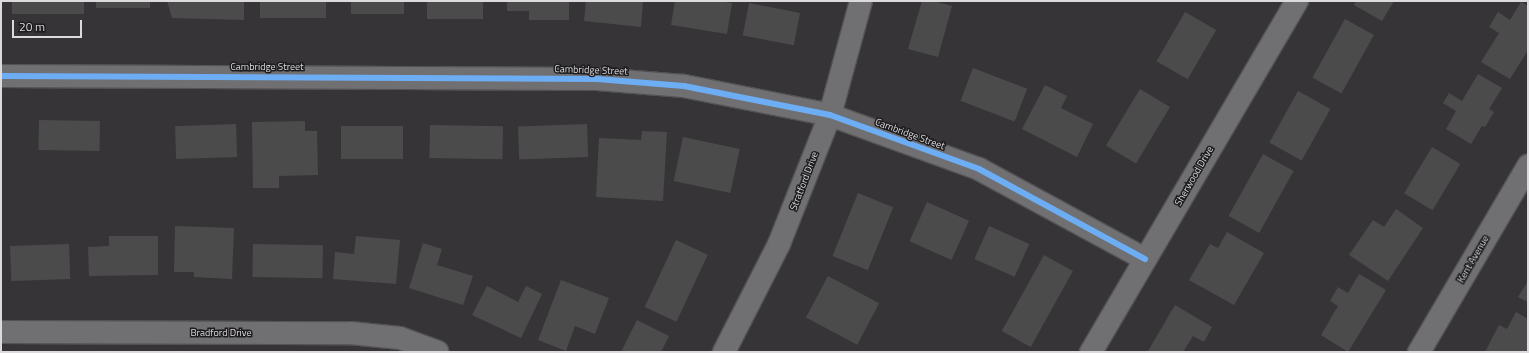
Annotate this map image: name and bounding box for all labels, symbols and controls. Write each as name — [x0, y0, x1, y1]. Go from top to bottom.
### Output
scale bar — [14, 12, 84, 38]
text: 20 m — [19, 17, 45, 36]
street label: Cambridge Street — [230, 61, 304, 73]
street label: Cambridge Street — [554, 63, 628, 77]
street label: Cambridge Street — [874, 116, 946, 152]
street label: Sherwood Drive — [1172, 144, 1216, 208]
street label: Stratford Drive — [787, 150, 821, 212]
street label: Kent Avenue — [1455, 233, 1491, 285]
street label: Bradford Drive — [190, 327, 252, 339]

